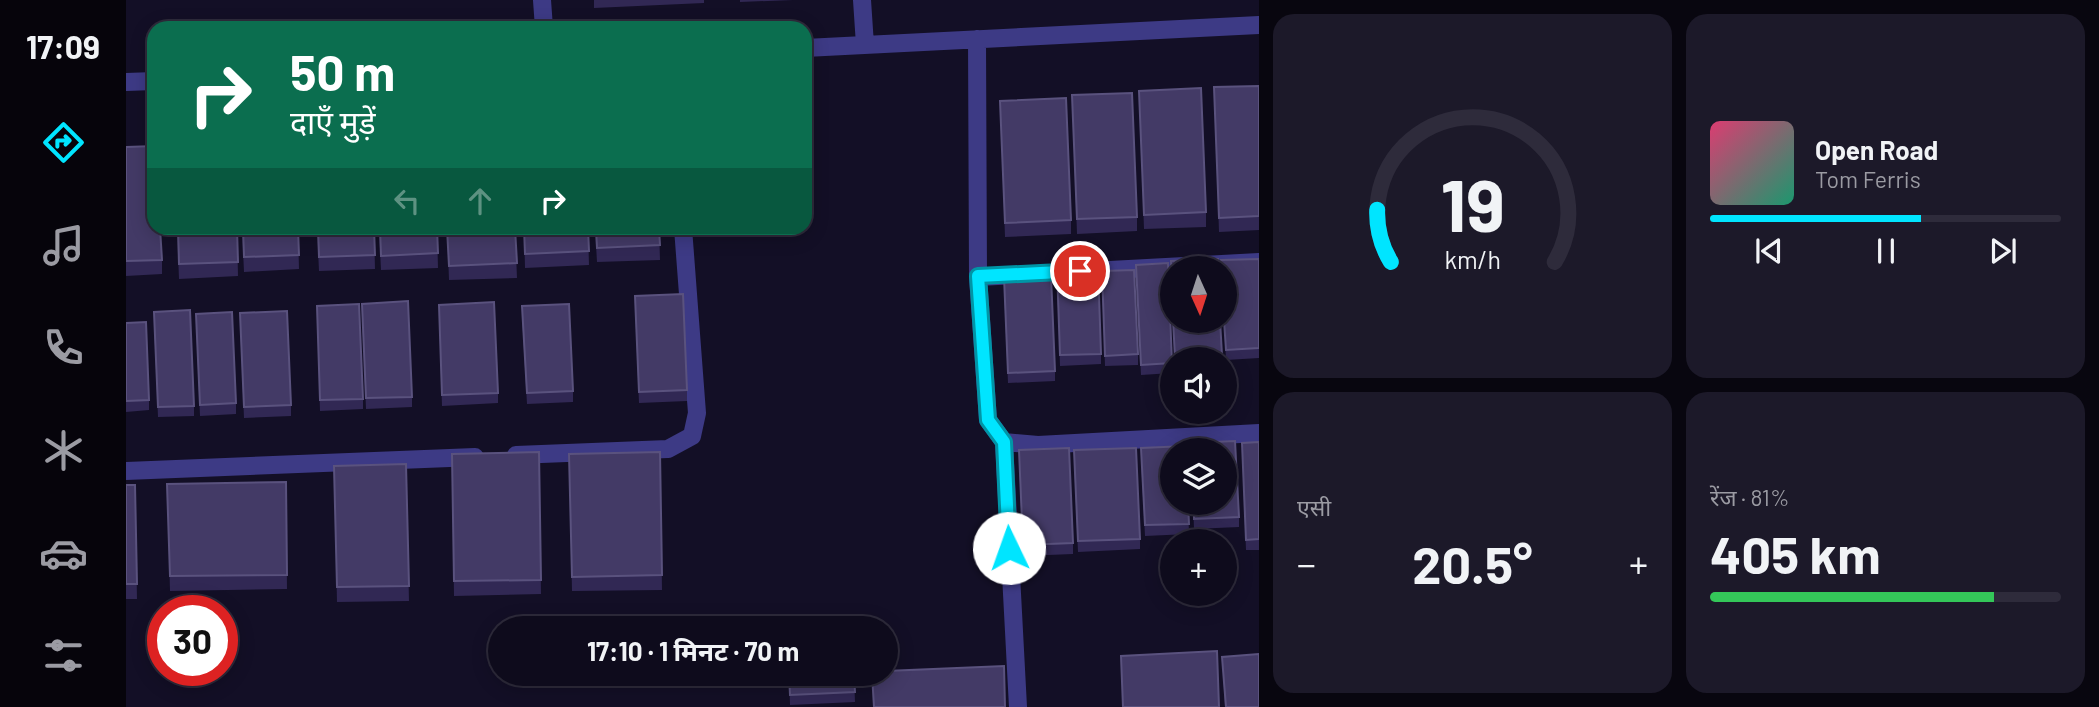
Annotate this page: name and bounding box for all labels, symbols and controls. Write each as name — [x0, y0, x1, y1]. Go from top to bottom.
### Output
text: 17:09 — [26, 27, 100, 65]
text: 50 m — [290, 42, 395, 101]
icon: right — [175, 49, 266, 140]
text: दाएँ मुड़ें — [290, 102, 376, 140]
icon: directions — [39, 118, 88, 167]
text: Open Road — [1815, 134, 1938, 165]
text: 19 — [1440, 159, 1505, 247]
text: Tom Ferris — [1815, 165, 1921, 193]
icon: left — [388, 182, 426, 220]
icon: ahead — [461, 182, 499, 220]
icon: right — [534, 182, 572, 220]
icon: music — [39, 221, 88, 270]
icon: previous — [1750, 232, 1788, 270]
icon: pause — [1867, 232, 1905, 270]
icon: next — [1984, 232, 2022, 270]
pin — [1050, 241, 1110, 301]
text: km/h — [1444, 244, 1501, 274]
icon: arrive — [1061, 252, 1099, 290]
north arrow — [1160, 256, 1237, 332]
map controls — [1160, 256, 1237, 606]
icon: phone — [39, 323, 88, 372]
button: sound — [1160, 347, 1237, 424]
icon: climate — [39, 426, 88, 475]
button: layers — [1160, 438, 1237, 515]
text: रेंज · 81% — [1710, 483, 1789, 511]
text: एसी — [1297, 493, 1331, 521]
position arrow — [972, 511, 1046, 585]
text: 405 km — [1710, 522, 1881, 584]
icon: car — [39, 529, 88, 578]
button: + — [1160, 529, 1237, 606]
text: 20.5° — [1412, 532, 1533, 594]
text: − — [1297, 540, 1316, 586]
text: + — [1629, 540, 1648, 586]
speed limit sign: 30 — [147, 595, 238, 686]
icon: filters — [39, 631, 88, 680]
text: 17:10 · 1 मिनट · 70 m — [587, 635, 799, 666]

